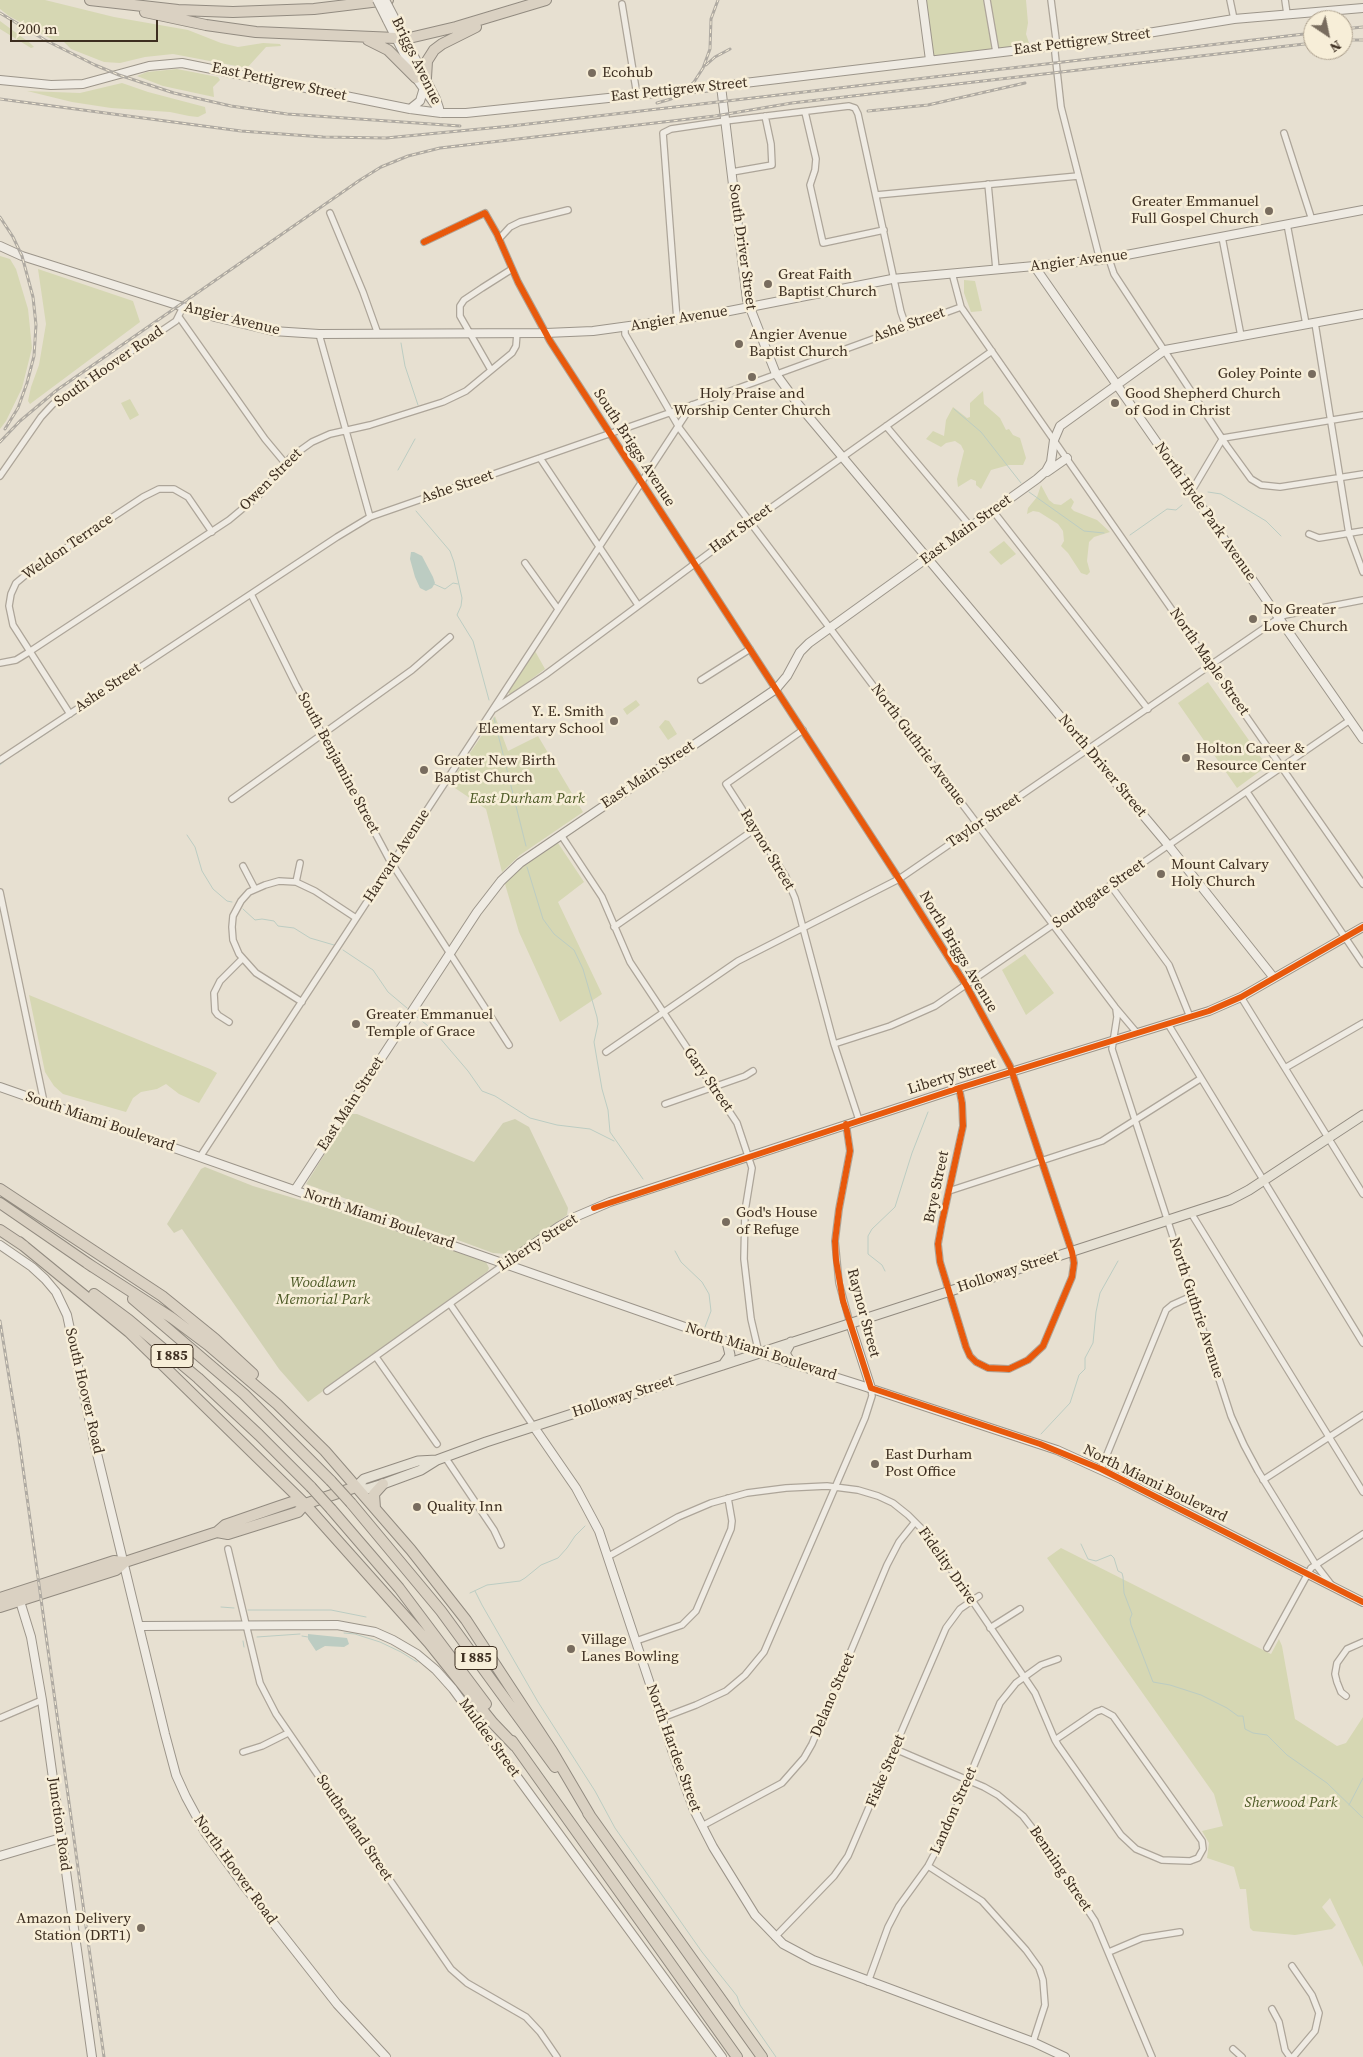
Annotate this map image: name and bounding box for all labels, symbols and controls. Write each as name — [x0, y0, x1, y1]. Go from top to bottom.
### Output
scale bar — [12, 10, 160, 42]
north arrow — [1303, 10, 1353, 60]
street label: Briggs Avenue — [387, 14, 445, 108]
text: 200 m — [18, 18, 58, 39]
street label: East Pettigrew Street — [1013, 25, 1151, 59]
text: N — [1326, 35, 1346, 58]
street label: East Pettigrew Street — [210, 59, 348, 105]
place label: Ecohub — [602, 64, 653, 82]
marker: Ecohub — [586, 67, 598, 79]
street label: East Pettigrew Street — [610, 74, 748, 106]
street label: South Driver Street — [724, 183, 760, 311]
place label: Greater Emmanuel Full Gospel Church — [1131, 193, 1259, 228]
marker: Greater Emmanuel Full Gospel Church — [1263, 205, 1275, 217]
street label: Angier Avenue — [1029, 246, 1129, 276]
place label: Great Faith Baptist Church — [778, 266, 877, 301]
marker: Great Faith Baptist Church — [762, 278, 774, 290]
street label: Angier Avenue — [182, 298, 282, 340]
street label: Angier Avenue — [629, 302, 729, 336]
street label: Ashe Street — [871, 304, 947, 346]
street label: South Hoover Road — [51, 323, 167, 411]
place label: Angier Avenue Baptist Church — [749, 326, 848, 361]
marker: Angier Avenue Baptist Church — [733, 338, 745, 350]
place label: Goley Pointe — [1218, 365, 1302, 383]
marker: Goley Pointe — [1306, 368, 1318, 380]
marker: Holy Praise and Worship Center Church — [746, 371, 758, 383]
place label: Holy Praise and Worship Center Church — [673, 385, 831, 420]
place label: Good Shepherd Church of God in Christ — [1125, 385, 1281, 420]
street label: South Briggs Avenue — [589, 386, 679, 510]
marker: Good Shepherd Church of God in Christ — [1109, 397, 1121, 409]
street label: North Hyde Park Avenue — [1150, 439, 1260, 585]
street label: Owen Street — [236, 445, 306, 515]
street label: Ashe Street — [418, 466, 496, 508]
street label: East Main Street — [917, 491, 1015, 569]
street label: Hart Street — [706, 500, 776, 558]
street label: Weldon Terrace — [19, 510, 117, 584]
place label: No Greater Love Church — [1263, 601, 1348, 636]
street label: North Maple Street — [1165, 605, 1253, 719]
marker: No Greater Love Church — [1247, 613, 1259, 625]
street label: Ashe Street — [72, 659, 144, 717]
street label: North Guthrie Avenue — [867, 681, 969, 809]
street label: South Benjamine Street — [293, 690, 383, 836]
place label: Y. E. Smith Elementary School — [478, 703, 604, 738]
street label: North Driver Street — [1054, 711, 1150, 821]
marker: Y. E. Smith Elementary School — [608, 715, 620, 727]
street label: East Main Street — [598, 737, 698, 813]
place label: Holton Career & Resource Center — [1196, 740, 1306, 775]
place label: Greater New Birth Baptist Church — [434, 752, 556, 787]
marker: Holton Career & Resource Center — [1180, 752, 1192, 764]
marker: Greater New Birth Baptist Church — [418, 764, 430, 776]
park label: East Durham Park — [469, 790, 585, 808]
street label: Taylor Street — [944, 790, 1024, 852]
street label: Harvard Avenue — [360, 806, 434, 906]
street label: Raynor Street — [736, 806, 798, 894]
street label: Southgate Street — [1049, 856, 1149, 932]
place label: Mount Calvary Holy Church — [1171, 856, 1269, 891]
marker: Mount Calvary Holy Church — [1155, 868, 1167, 880]
street label: North Briggs Avenue — [915, 888, 1001, 1016]
place label: Greater Emmanuel Temple of Grace — [366, 1006, 493, 1041]
marker: Greater Emmanuel Temple of Grace — [350, 1018, 362, 1030]
street label: Gary Street — [679, 1044, 737, 1116]
street label: East Main Street — [314, 1054, 388, 1154]
street label: Liberty Street — [906, 1055, 998, 1099]
street label: South Miami Boulevard — [23, 1088, 177, 1156]
street label: Brye Street — [921, 1149, 953, 1225]
street label: North Miami Boulevard — [301, 1185, 457, 1253]
place label: God's House of Refuge — [736, 1204, 817, 1239]
street label: Liberty Street — [495, 1211, 581, 1275]
marker: God's House of Refuge — [720, 1216, 732, 1228]
street label: North Guthrie Avenue — [1165, 1235, 1227, 1381]
street label: Holloway Street — [955, 1247, 1061, 1297]
street label: Raynor Street — [843, 1267, 883, 1359]
park label: Woodlawn Memorial Park — [276, 1274, 370, 1309]
street label: North Miami Boulevard — [683, 1319, 839, 1385]
street label: South Hoover Road — [61, 1326, 107, 1456]
road number: I 885 — [151, 1344, 193, 1368]
street label: Holloway Street — [570, 1372, 676, 1422]
street label: North Miami Boulevard — [1080, 1441, 1230, 1527]
place label: East Durham Post Office — [885, 1446, 972, 1481]
marker: East Durham Post Office — [869, 1458, 881, 1470]
place label: Quality Inn — [427, 1498, 503, 1516]
marker: Quality Inn — [411, 1501, 423, 1513]
street label: Fidelity Drive — [914, 1524, 980, 1608]
place label: Village Lanes Bowling — [581, 1631, 679, 1666]
marker: Village Lanes Bowling — [565, 1643, 577, 1655]
road number: I 885 — [455, 1646, 497, 1670]
street label: Delano Street — [807, 1650, 859, 1740]
street label: North Hardee Street — [642, 1682, 704, 1814]
street label: Muldee Street — [455, 1695, 523, 1781]
street label: Fiske Street — [863, 1732, 909, 1810]
street label: Landon Street — [927, 1765, 981, 1857]
street label: Southerland Street — [312, 1772, 396, 1884]
street label: Junction Road — [44, 1776, 74, 1872]
park label: Sherwood Park — [1244, 1794, 1338, 1812]
street label: North Hoover Road — [190, 1812, 280, 1928]
street label: Benning Street — [1025, 1823, 1095, 1915]
place label: Amazon Delivery Station (DRT1) — [16, 1910, 131, 1945]
marker: Amazon Delivery Station (DRT1) — [135, 1922, 147, 1934]

